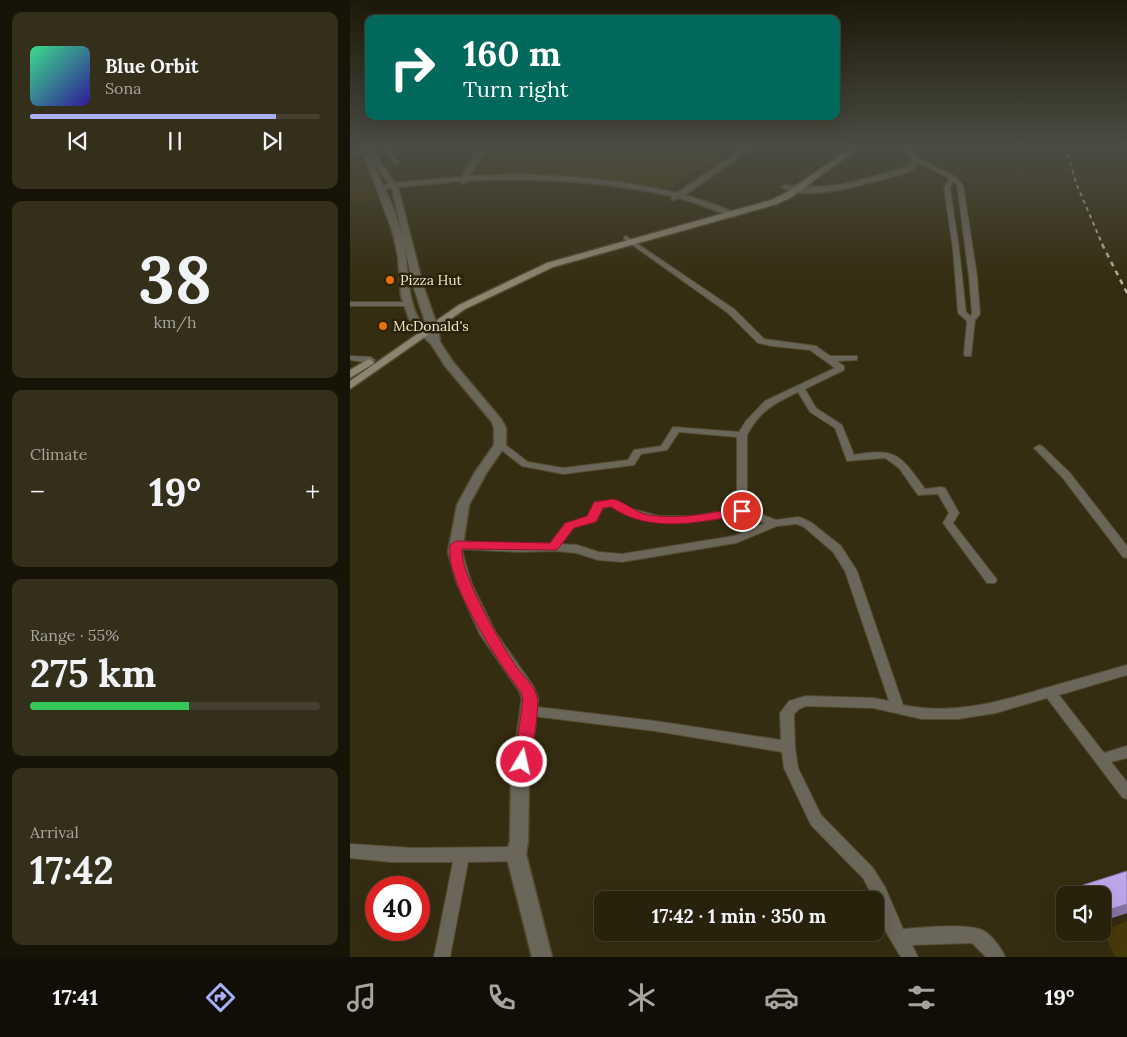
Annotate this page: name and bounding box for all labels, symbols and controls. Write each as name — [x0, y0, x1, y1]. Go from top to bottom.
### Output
text: 160 m — [463, 31, 561, 76]
icon: right — [380, 35, 445, 100]
text: Blue Orbit — [105, 54, 199, 78]
text: Turn right — [463, 75, 568, 103]
text: Sona — [105, 78, 141, 98]
icon: previous — [64, 127, 92, 155]
icon: pause — [161, 127, 189, 155]
icon: next — [258, 127, 286, 155]
text: 38 — [138, 238, 212, 321]
place label: Pizza Hut — [400, 271, 463, 289]
marker: Pizza Hut — [384, 274, 396, 286]
text: km/h — [153, 312, 197, 332]
place label: McDonald's — [393, 317, 469, 335]
marker: McDonald's — [377, 320, 389, 332]
text: Climate — [30, 444, 87, 464]
text: 19° — [149, 468, 201, 516]
text: − — [30, 474, 45, 510]
text: + — [305, 474, 320, 510]
pin — [721, 490, 763, 532]
icon: arrive — [728, 497, 756, 525]
text: Range · 55% — [30, 625, 119, 645]
text: 275 km — [30, 649, 156, 697]
position arrow — [495, 735, 547, 787]
text: Arrival — [30, 822, 79, 842]
text: 17:42 — [30, 846, 114, 894]
speed limit sign: 40 — [365, 876, 430, 941]
map controls — [1056, 886, 1111, 941]
button: sound — [1056, 886, 1111, 941]
text: 17:42 · 1 min · 350 m — [652, 904, 826, 928]
icon: directions — [203, 980, 238, 1015]
icon: music — [344, 980, 379, 1015]
icon: phone — [484, 980, 519, 1015]
icon: climate — [624, 980, 659, 1015]
icon: car — [764, 980, 799, 1015]
icon: filters — [904, 980, 939, 1015]
text: 17:41 — [53, 983, 98, 1011]
text: 19° — [1044, 983, 1074, 1011]

